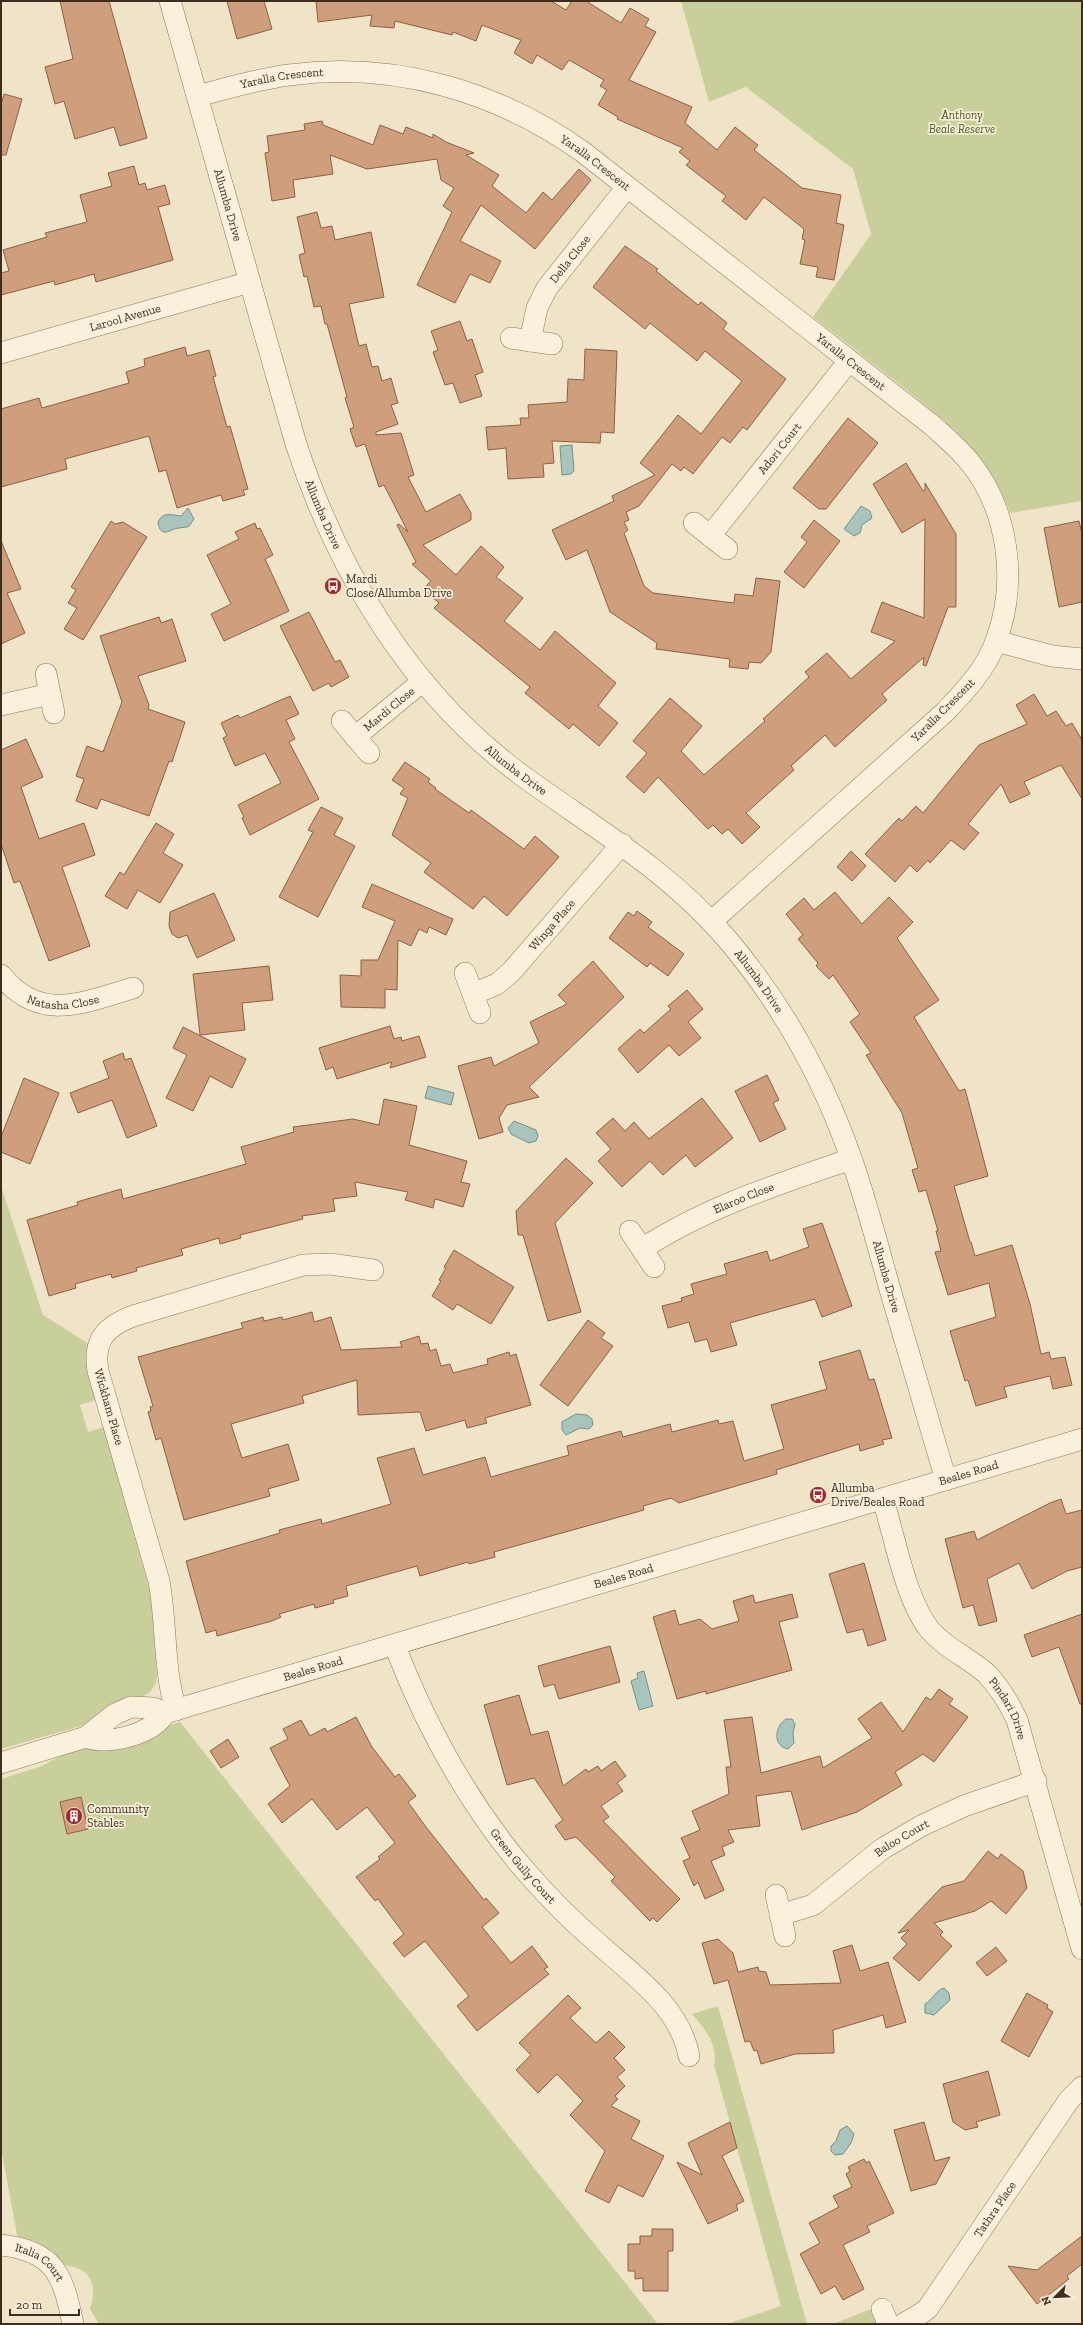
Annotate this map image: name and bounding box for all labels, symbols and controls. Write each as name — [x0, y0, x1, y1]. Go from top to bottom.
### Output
street label: Yaralla Crescent — [238, 65, 325, 92]
park label: Anthony Beale Reserve — [929, 108, 995, 136]
street label: Yaralla Crescent — [557, 131, 634, 194]
street label: Allumba Drive — [211, 167, 245, 243]
street label: Della Close — [547, 232, 593, 286]
street label: Larool Avenue — [88, 301, 163, 334]
street label: Yaralla Crescent — [813, 330, 889, 394]
street label: Adori Court — [755, 419, 805, 477]
street label: Allumba Drive — [302, 477, 345, 552]
place label: Mardi Close/Allumba Drive — [346, 572, 452, 600]
bus stop icon: Mardi Close/Allumba Drive — [323, 576, 343, 596]
street label: Yaralla Crescent — [908, 675, 978, 745]
street label: Mardi Close — [361, 684, 418, 734]
street label: Allumba Drive — [482, 742, 550, 798]
street label: Winga Place — [526, 896, 578, 953]
street label: Allumba Drive — [731, 947, 786, 1016]
street label: Natasha Close — [25, 992, 101, 1012]
street label: Elaroo Close — [711, 1179, 776, 1217]
street label: Allumba Drive — [870, 1239, 904, 1315]
street label: Wickham Place — [91, 1367, 127, 1447]
street label: Beales Road — [937, 1457, 1000, 1488]
place label: Allumba Drive/Beales Road — [831, 1481, 925, 1509]
bus stop icon: Allumba Drive/Beales Road — [808, 1485, 828, 1505]
street label: Beales Road — [592, 1560, 655, 1591]
street label: Beales Road — [282, 1653, 345, 1684]
street label: Pindari Drive — [986, 1674, 1029, 1742]
place label: Community Stables — [87, 1802, 150, 1830]
building icon: Community Stables — [64, 1806, 84, 1826]
street label: Baloo Court — [871, 1816, 932, 1860]
street label: Green Gully Court — [487, 1826, 559, 1907]
street label: Tathra Place — [971, 2178, 1019, 2240]
street label: Italia Court — [14, 2240, 67, 2284]
north arrow — [1035, 2277, 1075, 2317]
scale bar — [10, 2291, 79, 2317]
text: N — [1038, 2294, 1054, 2307]
text: 20 m — [16, 2298, 43, 2312]

